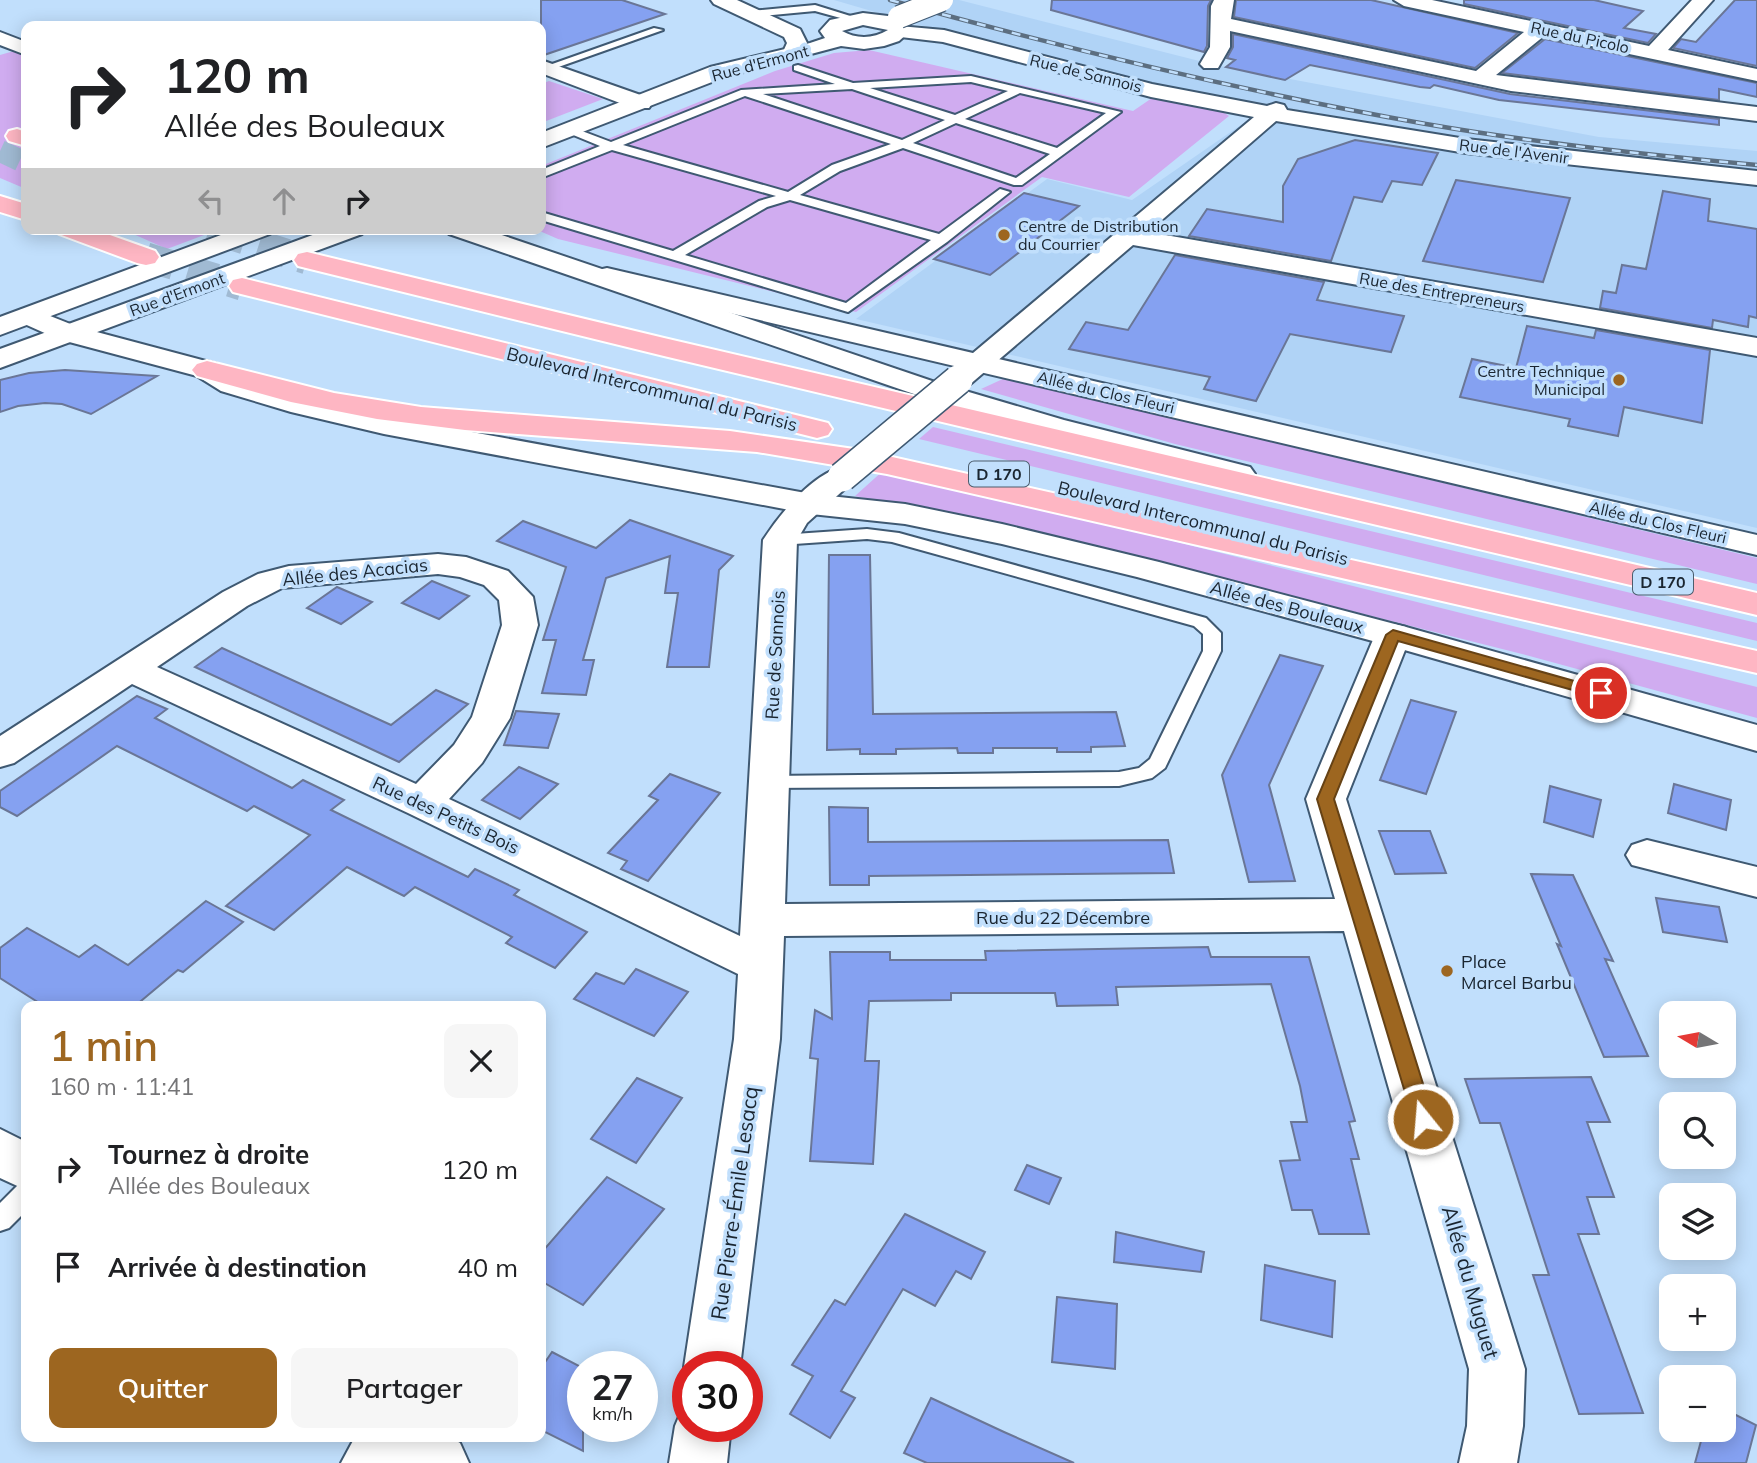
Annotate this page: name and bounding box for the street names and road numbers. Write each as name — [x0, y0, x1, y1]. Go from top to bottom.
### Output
street label: Rue du Picolo — [1529, 17, 1631, 57]
street label: Rue d'Ermont — [709, 40, 811, 86]
street label: Rue de Sannois — [1028, 49, 1144, 97]
street label: Rue de l'Avenir — [1458, 134, 1570, 168]
street label: Rue d'Ermont — [127, 267, 228, 320]
street label: Rue des Entrepreneurs — [1358, 268, 1526, 316]
street label: Boulevard Intercommunal du Parisis — [504, 342, 800, 436]
street label: Allée du Clos Fleuri — [1035, 366, 1177, 418]
road number: D 170 — [969, 461, 1029, 486]
street label: Boulevard Intercommunal du Parisis — [1055, 476, 1351, 570]
street label: Allée du Clos Fleuri — [1587, 496, 1729, 548]
street label: Allée des Acacias — [281, 553, 429, 591]
road number: D 170 — [1633, 569, 1693, 594]
street label: Allée des Bouleaux — [1208, 575, 1367, 639]
street label: Rue de Sannois — [760, 590, 790, 720]
street label: Rue des Petits Bois — [369, 771, 523, 859]
street label: Rue du 22 Décembre — [976, 906, 1150, 929]
street label: Rue Pierre-Émile Lesacq — [705, 1085, 763, 1321]
street label: Allée du Muguet — [1437, 1203, 1505, 1361]

